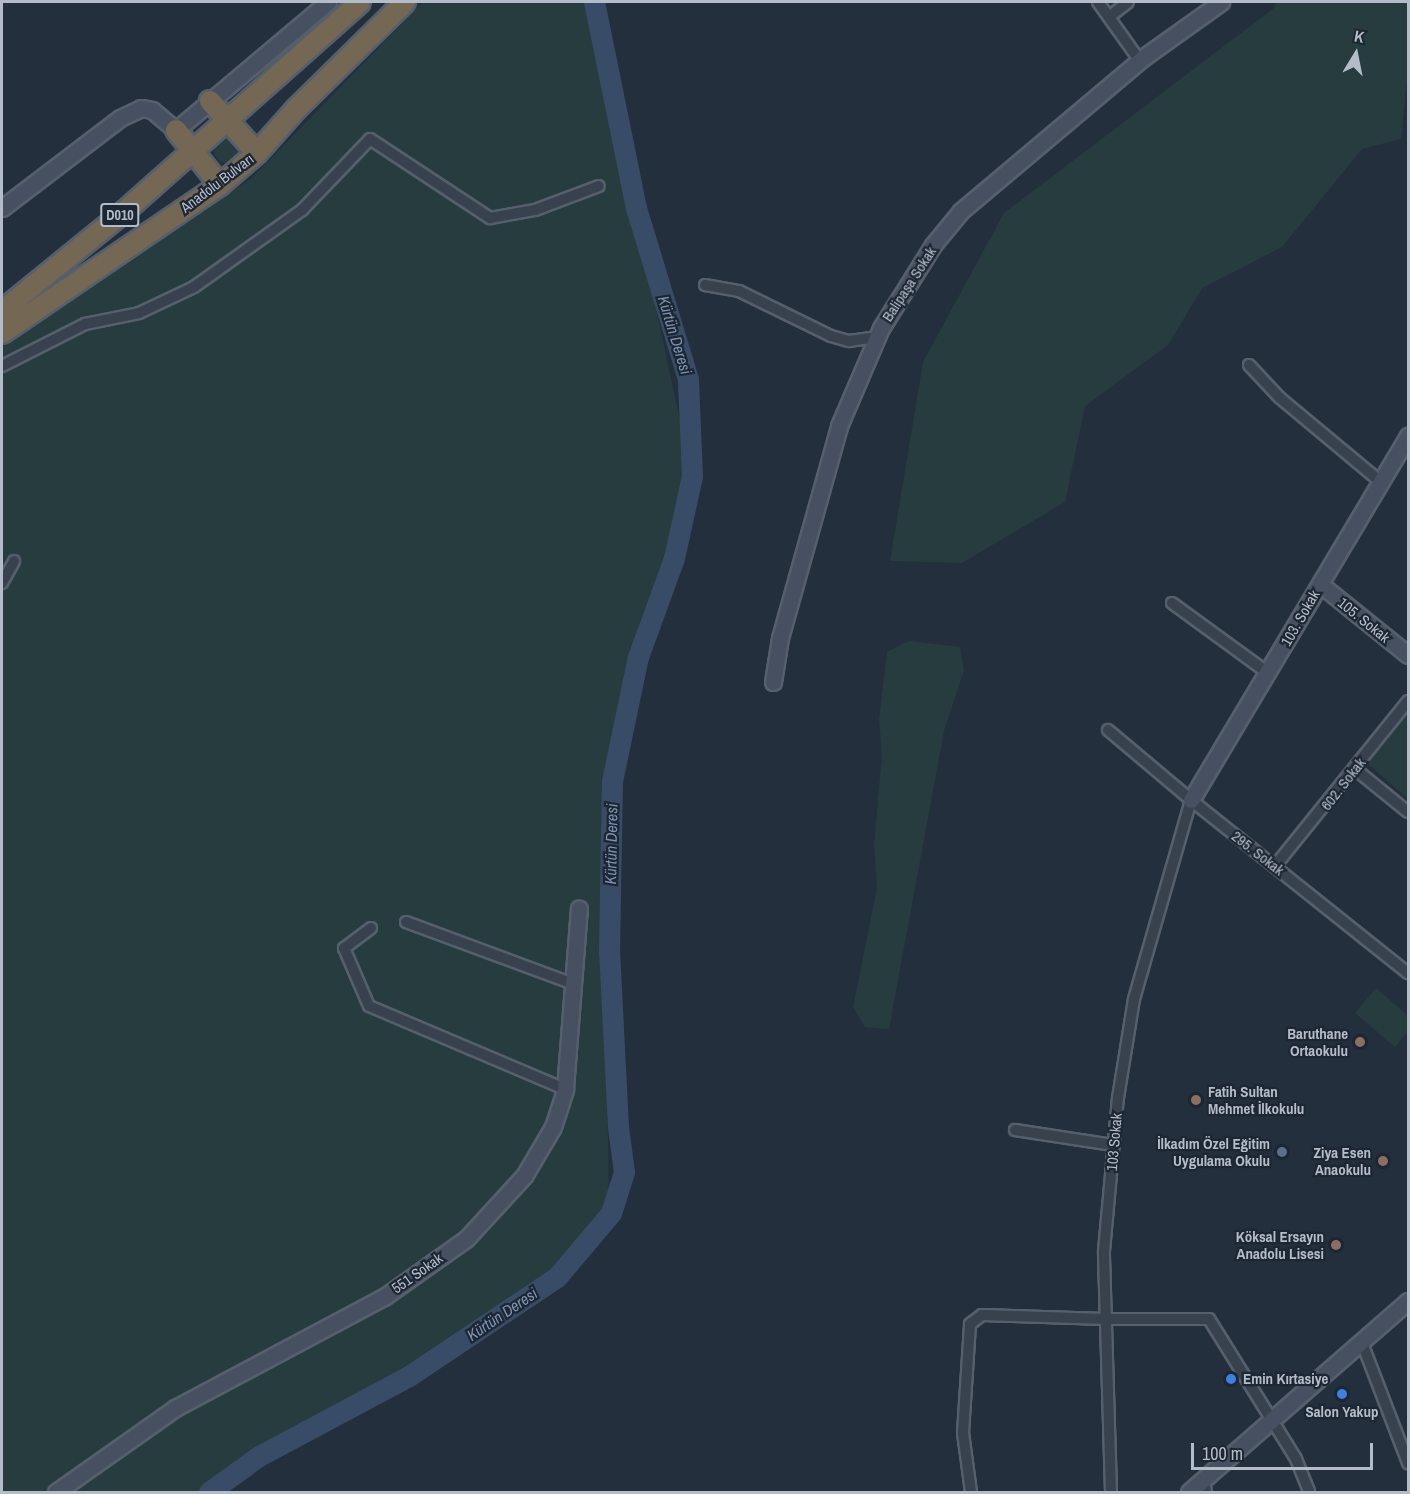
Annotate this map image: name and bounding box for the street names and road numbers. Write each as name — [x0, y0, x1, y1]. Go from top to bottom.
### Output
street label: Anadolu Bulvarı — [177, 150, 257, 216]
road number: D010 — [99, 204, 141, 226]
street label: Balipaşa Sokak — [878, 243, 940, 325]
street label: 103. Sokak — [1277, 587, 1323, 649]
street label: 105. Sokak — [1334, 594, 1394, 646]
street label: 602. Sokak — [1317, 754, 1369, 814]
street label: 295. Sokak — [1228, 827, 1288, 879]
street label: 103 Sokak — [1103, 1112, 1125, 1172]
street label: 551 Sokak — [388, 1249, 446, 1297]

